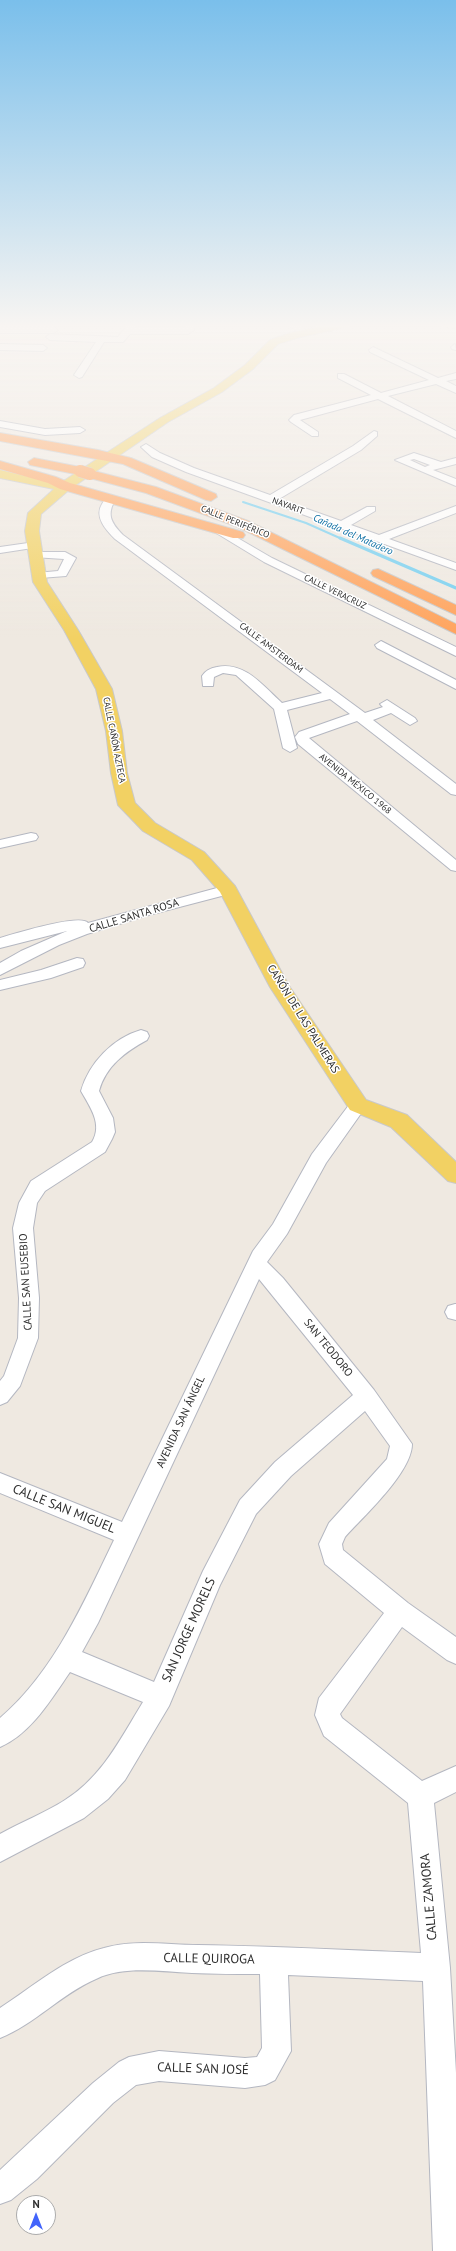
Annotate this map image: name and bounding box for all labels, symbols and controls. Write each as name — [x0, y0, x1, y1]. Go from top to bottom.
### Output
street label: NAYARIT — [270, 495, 306, 517]
street label: CALLE PERIFÉRICO — [199, 503, 271, 541]
water label: Cañada del Matadero — [311, 512, 395, 558]
street label: CALLE VERACRUZ — [302, 572, 368, 612]
street label: CALLE AMSTERDAM — [237, 620, 305, 676]
street label: CALLE CAÑÓN AZTECA — [100, 696, 128, 784]
street label: AVENIDA MÉXICO 1968 — [317, 751, 393, 817]
street label: CALLE SANTA ROSA — [88, 896, 180, 936]
street label: CAÑÓN DE LAS PALMERAS — [264, 962, 342, 1076]
street label: CALLE SAN EUSEBIO — [17, 1233, 35, 1331]
street label: SAN TEODORO — [301, 1316, 355, 1380]
street label: AVENIDA SAN ÁNGEL — [154, 1374, 208, 1470]
street label: CALLE SAN MIGUEL — [10, 1481, 118, 1537]
street label: SAN JORGE MORELS — [159, 1575, 219, 1685]
street label: CALLE ZAMORA — [417, 1853, 441, 1941]
street label: CALLE QUIROGA — [163, 1950, 255, 1968]
street label: CALLE SAN JOSÉ — [157, 2060, 249, 2078]
north arrow — [16, 2195, 56, 2235]
text: N — [32, 2197, 40, 2211]

